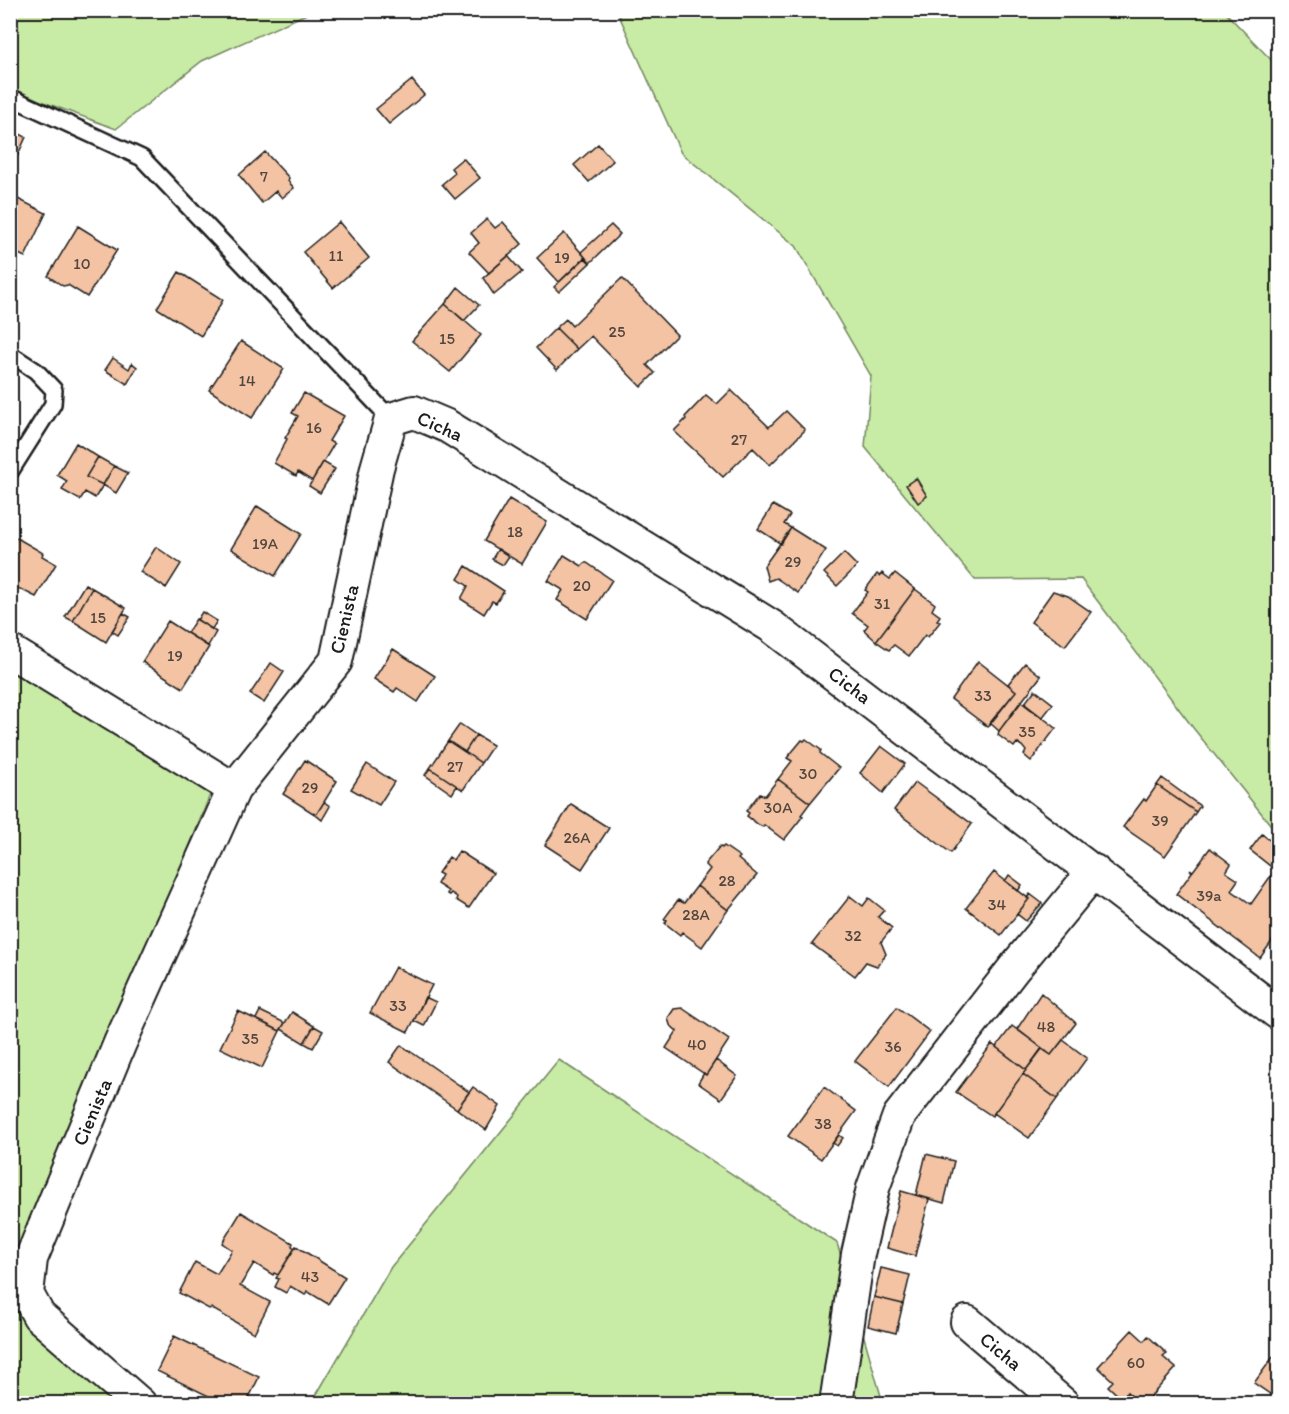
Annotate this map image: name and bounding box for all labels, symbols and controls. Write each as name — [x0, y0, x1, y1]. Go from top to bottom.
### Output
house number: 7 — [260, 167, 268, 186]
house number: 11 — [329, 246, 344, 265]
house number: 19 — [554, 248, 570, 267]
house number: 10 — [73, 254, 91, 273]
house number: 25 — [609, 322, 625, 341]
house number: 15 — [439, 329, 455, 348]
house number: 14 — [238, 371, 256, 390]
street label: Cicha — [413, 405, 467, 447]
house number: 16 — [306, 418, 322, 437]
house number: 27 — [731, 430, 747, 449]
house number: 18 — [507, 522, 523, 541]
house number: 19A — [252, 534, 278, 553]
house number: 29 — [785, 552, 801, 571]
house number: 20 — [573, 576, 591, 595]
street label: Cienista — [324, 581, 364, 656]
house number: 31 — [874, 594, 891, 613]
house number: 15 — [90, 608, 106, 627]
house number: 19 — [167, 646, 183, 665]
street label: Cicha — [824, 661, 876, 709]
house number: 33 — [974, 686, 992, 705]
house number: 35 — [1018, 722, 1036, 741]
house number: 27 — [447, 757, 463, 776]
house number: 30 — [799, 764, 817, 783]
house number: 29 — [302, 778, 318, 797]
house number: 30A — [764, 798, 792, 817]
house number: 39 — [1151, 811, 1169, 830]
house number: 26A — [563, 828, 591, 847]
house number: 28 — [718, 871, 736, 890]
house number: 39a — [1196, 886, 1222, 905]
house number: 34 — [988, 895, 1007, 914]
house number: 28A — [682, 905, 710, 924]
house number: 32 — [844, 926, 862, 945]
house number: 33 — [389, 996, 407, 1015]
house number: 48 — [1037, 1017, 1055, 1036]
house number: 35 — [241, 1029, 259, 1048]
house number: 40 — [687, 1035, 707, 1054]
house number: 36 — [884, 1037, 902, 1056]
street label: Cienista — [67, 1074, 117, 1149]
house number: 38 — [814, 1114, 832, 1133]
house number: 43 — [301, 1267, 319, 1286]
street label: Cicha — [975, 1327, 1027, 1376]
house number: 60 — [1127, 1353, 1145, 1372]

